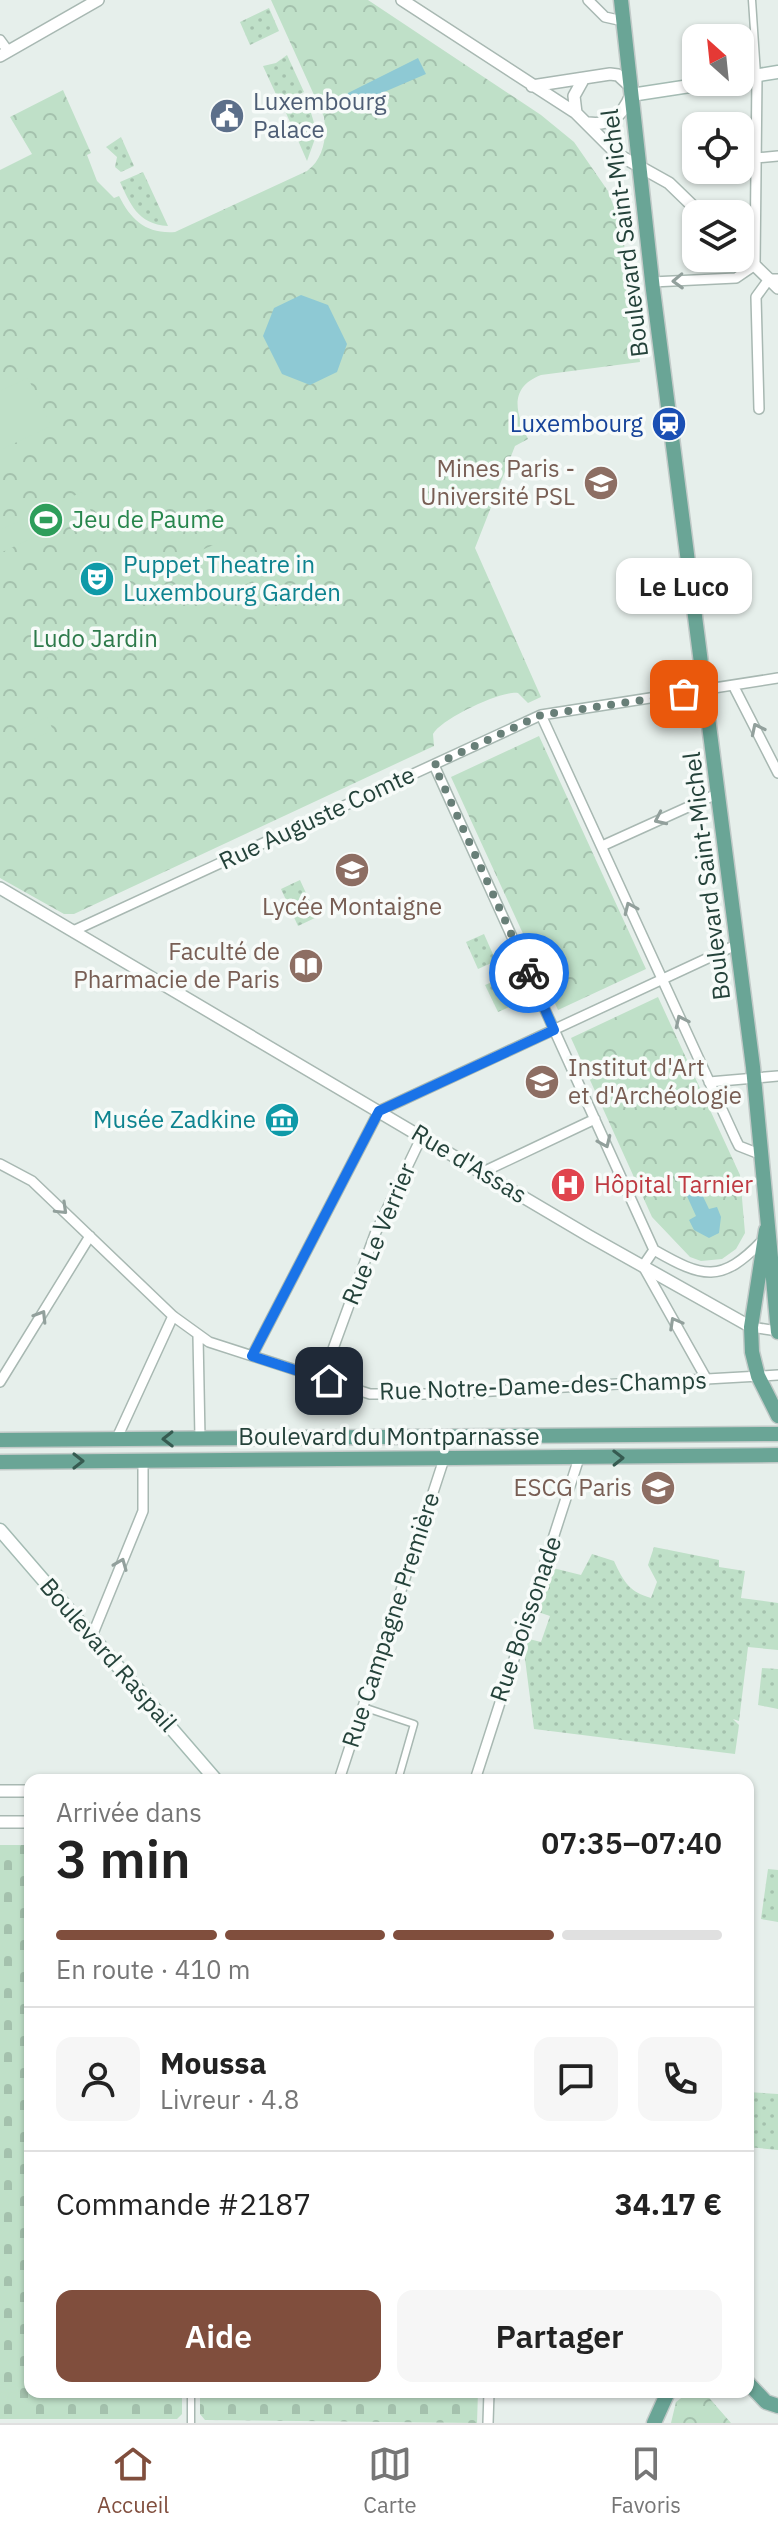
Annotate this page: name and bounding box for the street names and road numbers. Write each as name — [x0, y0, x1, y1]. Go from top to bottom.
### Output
street label: Boulevard Saint-Michel — [593, 107, 655, 359]
street label: Boulevard Saint-Michel — [675, 750, 737, 1002]
street label: Rue Auguste Comte — [213, 758, 420, 877]
street label: Rue d'Assas — [406, 1116, 533, 1210]
street label: Rue Le Verrier — [334, 1158, 422, 1309]
street label: Rue Notre-Dame-des-Champs — [379, 1363, 707, 1407]
street label: Boulevard du Montparnasse — [238, 1420, 540, 1452]
street label: Rue Campagne Première — [334, 1488, 446, 1751]
street label: Rue Boissonade — [482, 1532, 568, 1706]
street label: Boulevard Raspail — [33, 1571, 184, 1738]

